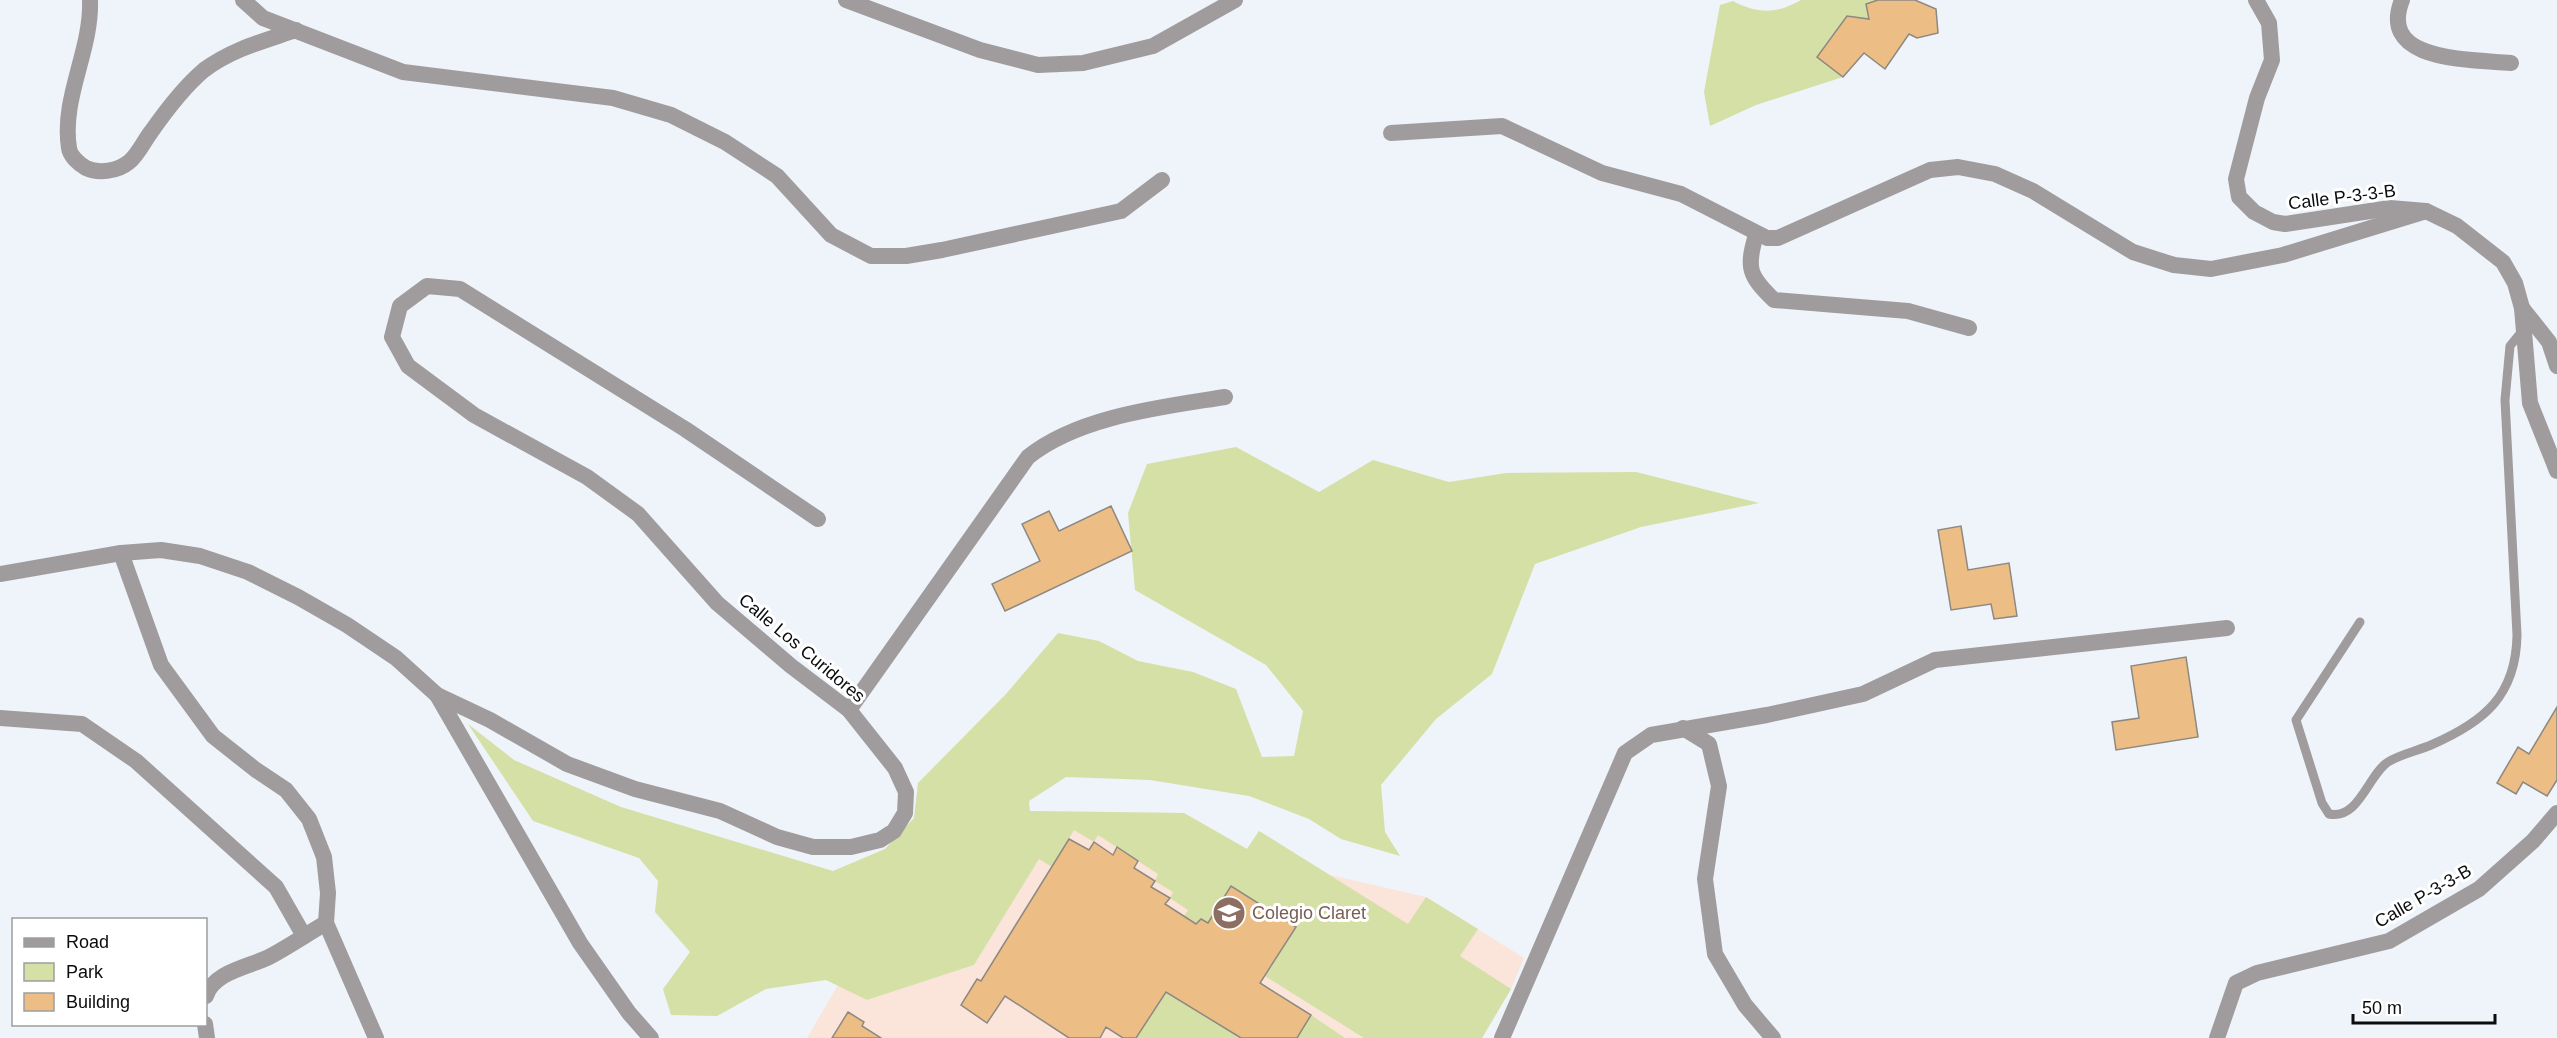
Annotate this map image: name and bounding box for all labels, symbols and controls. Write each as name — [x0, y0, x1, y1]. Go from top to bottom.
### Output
street label: Calle P-3-3-B — [2287, 180, 2397, 214]
street label: Calle Los Curidores — [735, 590, 869, 706]
street label: Calle P-3-3-B — [2371, 860, 2475, 932]
school or university icon: Colegio Claret — [1211, 895, 1247, 931]
place label: Colegio Claret — [1252, 903, 1366, 923]
legend — [12, 918, 207, 1026]
text: Road — [66, 932, 109, 952]
text: Park — [66, 962, 104, 982]
scale bar — [2353, 987, 2496, 1025]
text: Building — [66, 992, 130, 1012]
text: 50 m — [2362, 998, 2402, 1018]

